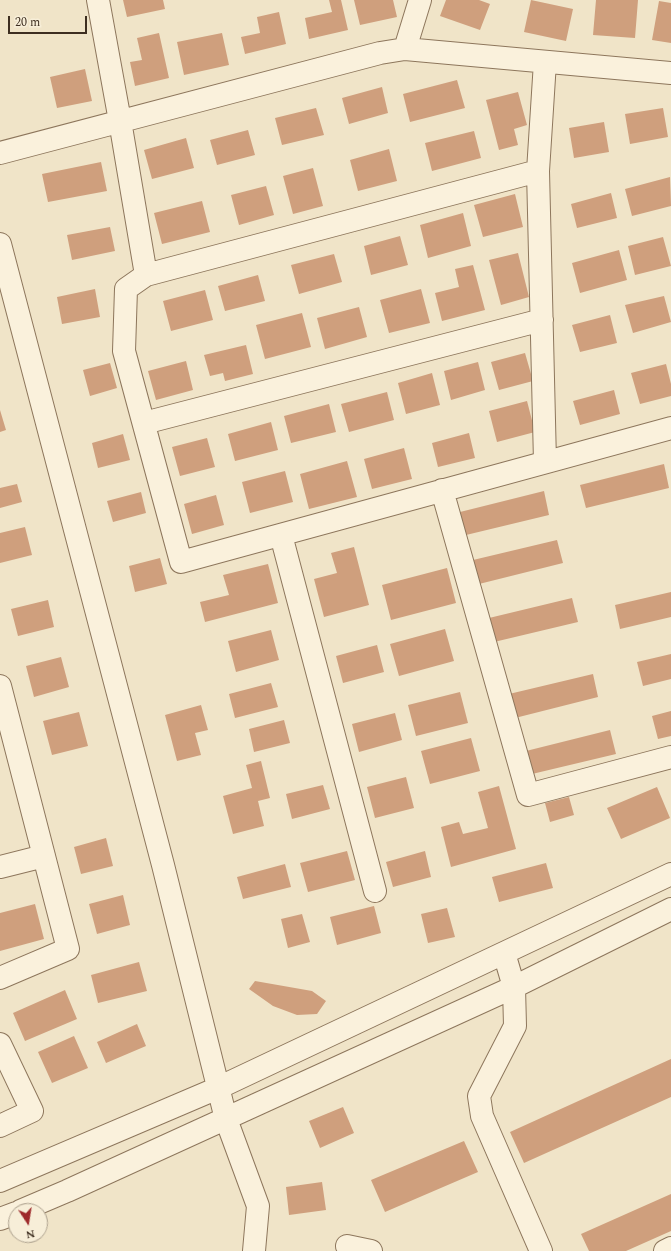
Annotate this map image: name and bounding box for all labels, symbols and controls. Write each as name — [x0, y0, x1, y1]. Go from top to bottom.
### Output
scale bar — [10, 8, 89, 34]
text: 20 m — [15, 13, 40, 32]
north arrow — [8, 1203, 48, 1243]
text: N — [24, 1225, 37, 1243]

